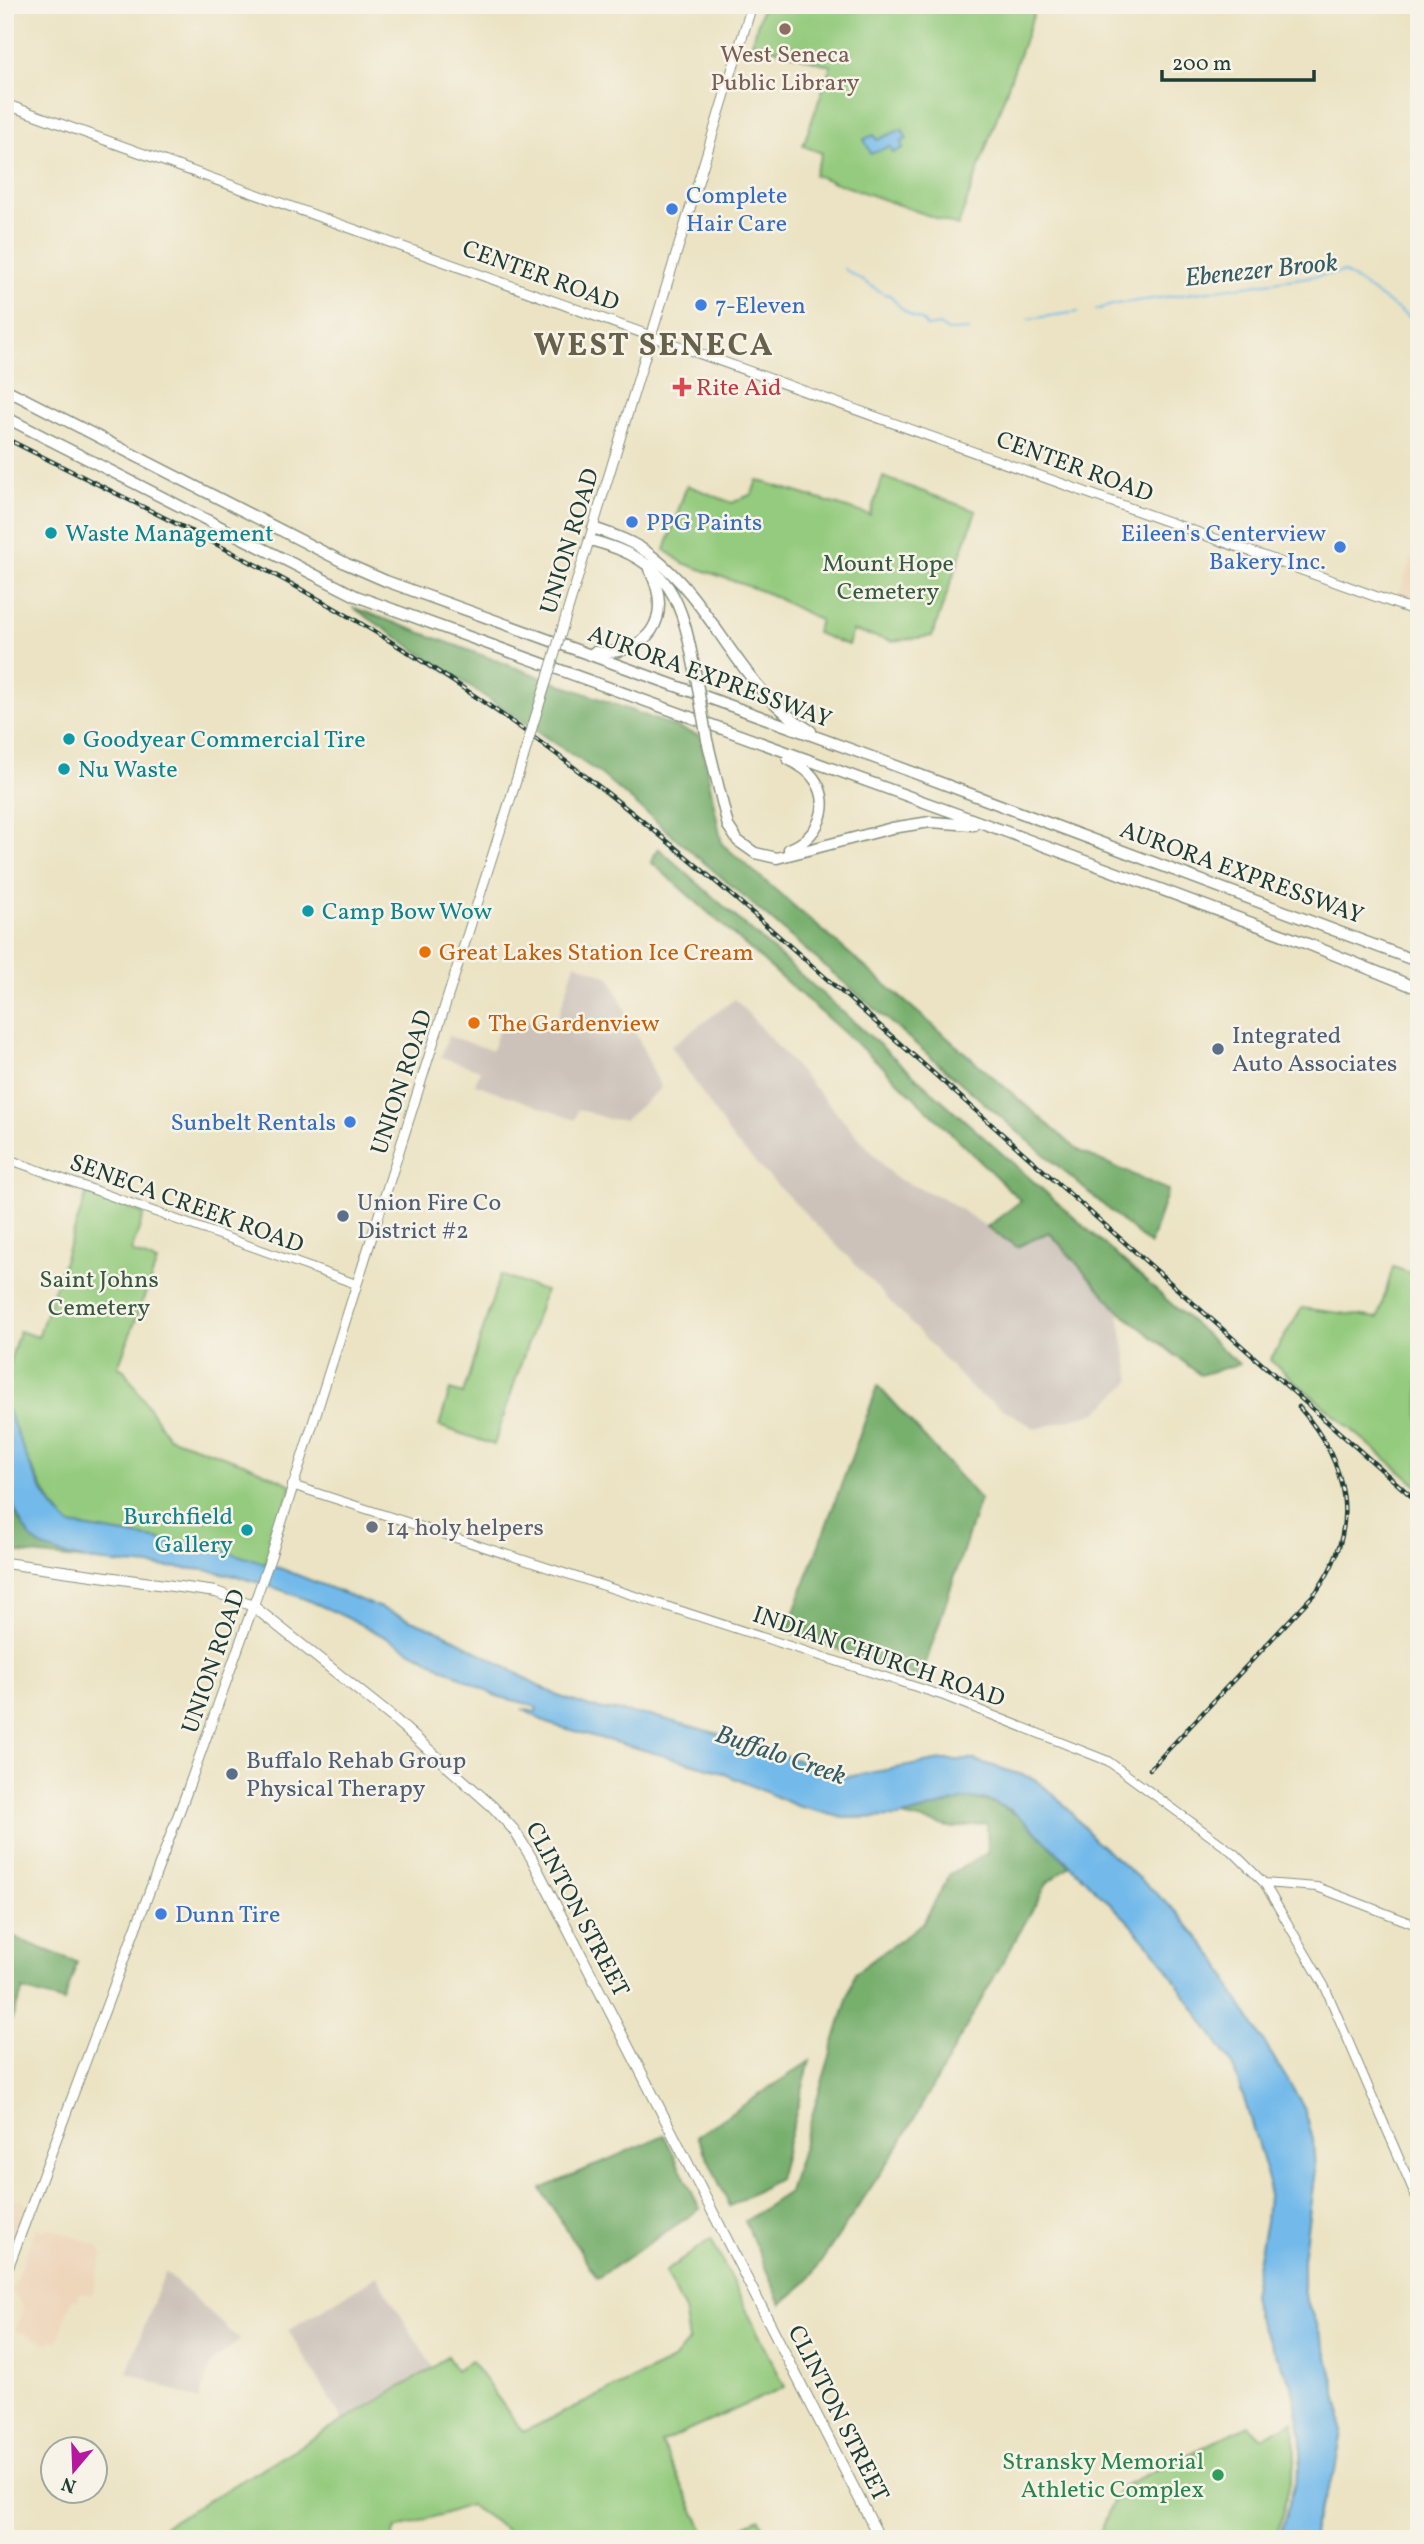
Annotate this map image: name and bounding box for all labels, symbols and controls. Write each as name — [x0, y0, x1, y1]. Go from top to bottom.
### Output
marker: West Seneca Public Library — [777, 21, 793, 37]
scale bar — [1162, 38, 1314, 82]
place label: West Seneca Public Library — [710, 39, 860, 101]
text: 200 m — [1172, 50, 1232, 79]
place label: Complete Hair Care — [686, 180, 787, 242]
marker: Complete Hair Care — [664, 201, 680, 217]
street label: CENTER ROAD — [457, 233, 624, 321]
water label: Ebenezer Brook — [1183, 245, 1340, 297]
place label: 7-Eleven — [715, 290, 806, 324]
marker: 7-Eleven — [693, 297, 709, 313]
district label: WEST SENECA — [533, 325, 775, 369]
place label: Rite Aid — [696, 372, 782, 406]
marker: Rite Aid — [674, 379, 690, 395]
street label: CENTER ROAD — [991, 424, 1158, 512]
street label: UNION ROAD — [533, 465, 609, 619]
place label: PPG Paints — [646, 507, 762, 541]
marker: PPG Paints — [624, 514, 640, 530]
place label: Waste Management — [65, 518, 274, 552]
place label: Eileen's Centerview Bakery Inc. — [1121, 518, 1326, 580]
marker: Waste Management — [43, 525, 59, 541]
marker: Eileen's Centerview Bakery Inc. — [1332, 539, 1348, 555]
park label: Mount Hope Cemetery — [822, 548, 954, 610]
street label: AURORA EXPRESSWAY — [583, 618, 836, 738]
place label: Goodyear Commercial Tire — [83, 724, 366, 758]
marker: Goodyear Commercial Tire — [61, 731, 77, 747]
place label: Nu Waste — [78, 754, 178, 788]
marker: Nu Waste — [56, 761, 72, 777]
street label: AURORA EXPRESSWAY — [1115, 814, 1368, 934]
place label: Camp Bow Wow — [322, 896, 493, 930]
marker: Camp Bow Wow — [300, 903, 316, 919]
place label: Great Lakes Station Ice Cream — [439, 937, 754, 971]
marker: Great Lakes Station Ice Cream — [417, 944, 433, 960]
street label: UNION ROAD — [363, 1006, 442, 1159]
place label: The Gardenview — [488, 1008, 660, 1042]
marker: The Gardenview — [466, 1015, 482, 1031]
place label: Integrated Auto Associates — [1232, 1020, 1397, 1082]
marker: Integrated Auto Associates — [1210, 1041, 1226, 1057]
place label: Sunbelt Rentals — [171, 1107, 336, 1141]
marker: Sunbelt Rentals — [342, 1114, 358, 1130]
street label: SENECA CREEK ROAD — [65, 1147, 308, 1263]
place label: Union Fire Co District #2 — [357, 1187, 501, 1249]
marker: Union Fire Co District #2 — [335, 1208, 351, 1224]
park label: Saint Johns Cemetery — [39, 1264, 159, 1326]
place label: Burchfield Gallery — [123, 1501, 233, 1563]
place label: 14 holy helpers — [386, 1512, 544, 1546]
marker: 14 holy helpers — [364, 1519, 380, 1535]
marker: Burchfield Gallery — [239, 1522, 255, 1538]
street label: UNION ROAD — [174, 1585, 255, 1738]
street label: INDIAN CHURCH ROAD — [748, 1599, 1009, 1717]
water label: Buffalo Creek — [710, 1717, 850, 1795]
place label: Buffalo Rehab Group Physical Therapy — [246, 1745, 466, 1807]
marker: Buffalo Rehab Group Physical Therapy — [224, 1766, 240, 1782]
street label: CLINTON STREET — [516, 1816, 637, 2004]
place label: Dunn Tire — [175, 1899, 280, 1933]
marker: Dunn Tire — [153, 1906, 169, 1922]
street label: CLINTON STREET — [778, 2320, 896, 2508]
north arrow — [38, 2436, 108, 2506]
place label: Stransky Memorial Athletic Complex — [1002, 2446, 1204, 2508]
marker: Stransky Memorial Athletic Complex — [1210, 2467, 1226, 2483]
text: N — [58, 2470, 80, 2499]

